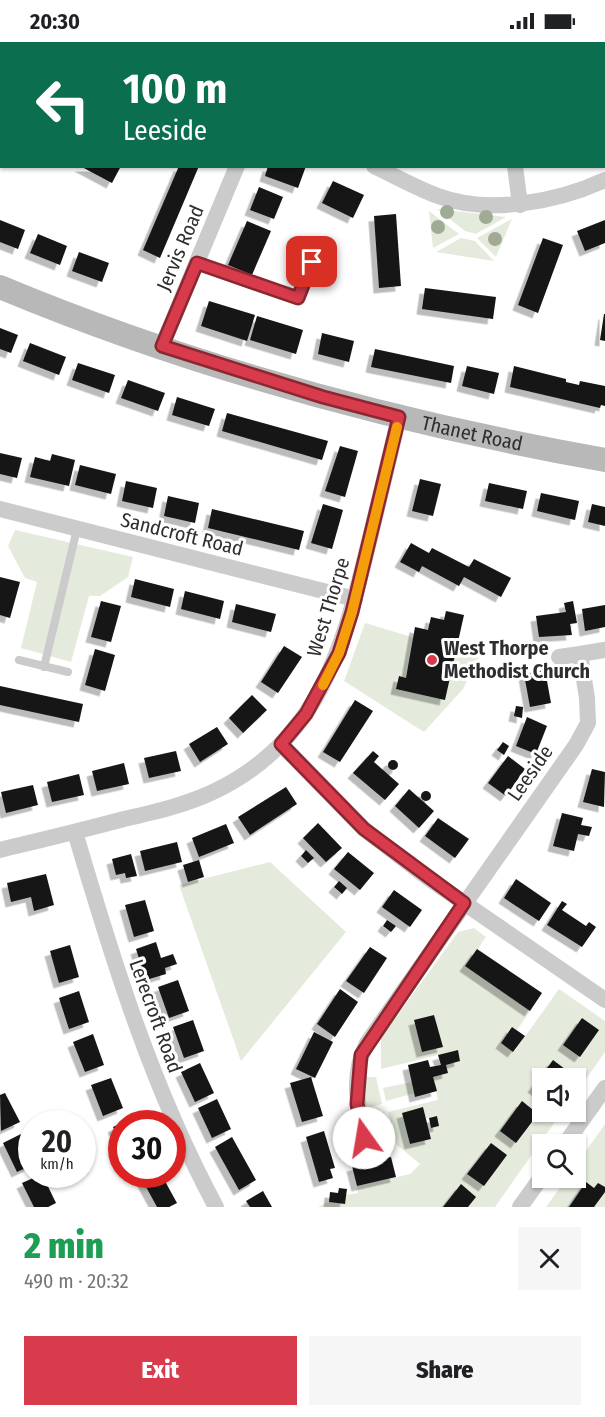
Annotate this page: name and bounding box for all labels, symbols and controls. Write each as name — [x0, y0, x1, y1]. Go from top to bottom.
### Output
text: 20:30 — [30, 8, 80, 35]
text: 100 m — [123, 64, 227, 114]
icon: left — [24, 66, 102, 144]
text: Leeside — [123, 115, 207, 147]
street label: Jervis Road — [151, 201, 209, 295]
pin — [286, 236, 337, 287]
icon: arrive — [295, 245, 328, 278]
street label: Thanet Road — [419, 410, 525, 456]
street label: Sandcroft Road — [118, 507, 246, 561]
street label: West Thorpe — [302, 555, 354, 659]
place label: West Thorpe Methodist Church — [444, 636, 590, 683]
marker: West Thorpe Methodist Church — [425, 653, 439, 667]
street label: Leeside — [502, 741, 558, 805]
street label: Lerecroft Road — [124, 956, 188, 1076]
map controls — [532, 1068, 586, 1188]
button: sound — [532, 1068, 586, 1122]
position arrow — [332, 1106, 396, 1170]
speed limit sign: 30 — [108, 1110, 186, 1188]
text: 20 — [42, 1124, 72, 1160]
button: search — [532, 1134, 586, 1188]
text: km/h — [40, 1155, 74, 1173]
text: 2 min — [24, 1224, 104, 1268]
button: close — [518, 1227, 581, 1290]
text: 490 m · 20:32 — [24, 1269, 129, 1293]
button: Exit — [24, 1336, 297, 1405]
button: Share — [309, 1336, 581, 1405]

